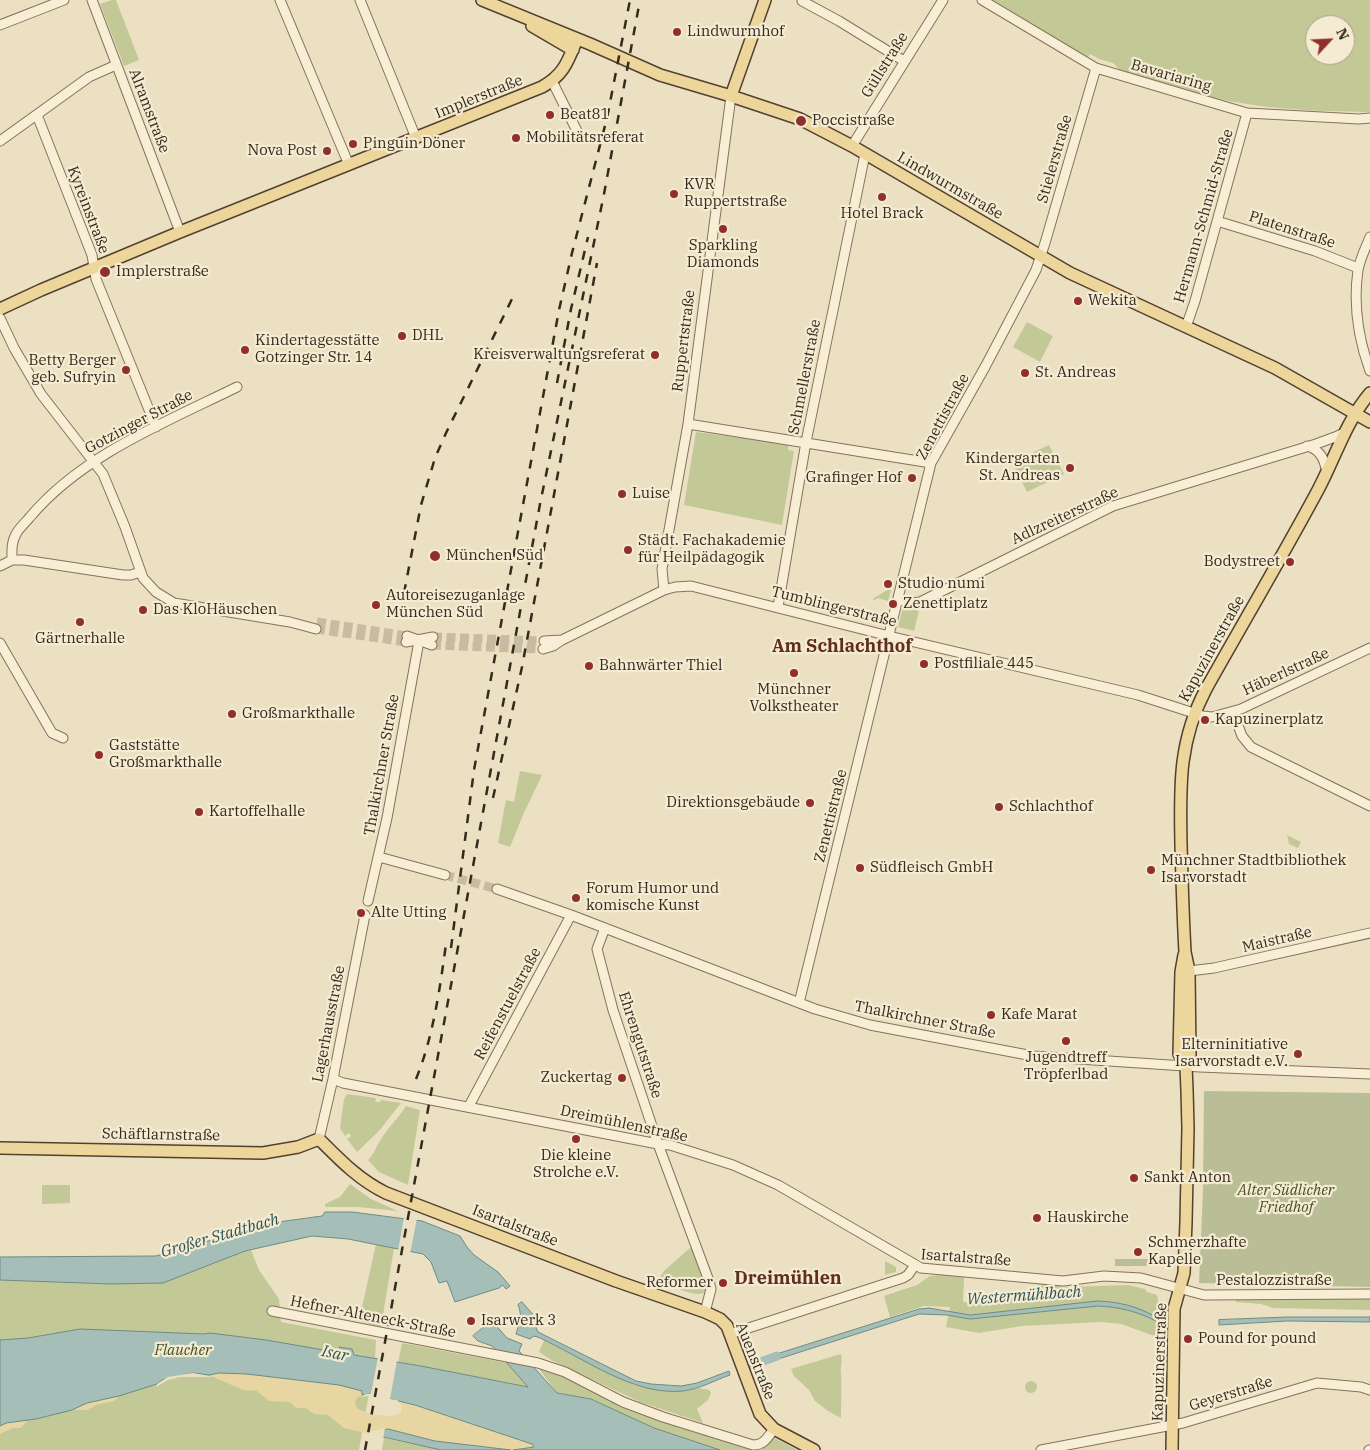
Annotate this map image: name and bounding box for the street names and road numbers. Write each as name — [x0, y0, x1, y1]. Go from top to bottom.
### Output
street label: Güllstraße — [858, 29, 912, 101]
street label: Bavariaring — [1129, 56, 1213, 96]
street label: Alramstraße — [125, 66, 173, 156]
street label: Implerstraße — [433, 71, 525, 123]
street label: Stielerstraße — [1034, 113, 1076, 205]
street label: Hermann-Schmid-Straße — [1171, 127, 1237, 305]
street label: Lindwurmstraße — [894, 148, 1006, 224]
street label: Kyreinstraße — [63, 164, 113, 256]
street label: Platenstraße — [1246, 208, 1338, 252]
street label: Ruppertstraße — [669, 289, 699, 393]
street label: Schmellerstraße — [785, 318, 825, 436]
street label: Zenettistraße — [913, 371, 973, 463]
street label: Gotzinger Straße — [82, 386, 196, 458]
street label: Adlzreiterstraße — [1009, 483, 1121, 549]
street label: Tumblingerstraße — [769, 583, 899, 631]
street label: Kapuzinerstraße — [1175, 593, 1249, 705]
street label: Häberlstraße — [1240, 644, 1332, 700]
street label: Thalkirchner Straße — [361, 693, 403, 837]
street label: Zenettistraße — [811, 768, 851, 864]
street label: Maistraße — [1240, 923, 1314, 957]
street label: Reifenstuelstraße — [471, 945, 545, 1063]
street label: Lagerhausstraße — [309, 964, 349, 1084]
street label: Ehrengutstraße — [614, 989, 666, 1101]
street label: Thalkirchner Straße — [853, 997, 997, 1043]
street label: Dreimühlenstraße — [559, 1102, 689, 1146]
street label: Schäftlarnstraße — [102, 1125, 220, 1145]
street label: Isartalstraße — [470, 1201, 560, 1251]
street label: Isartalstraße — [920, 1246, 1012, 1270]
street label: Pestalozzistraße — [1216, 1272, 1332, 1290]
street label: Hefner-Alteneck-Straße — [289, 1292, 457, 1342]
street label: Kapuzinerstraße — [1149, 1302, 1171, 1422]
street label: Auenstraße — [731, 1320, 779, 1402]
street label: Geyerstraße — [1187, 1373, 1275, 1415]

